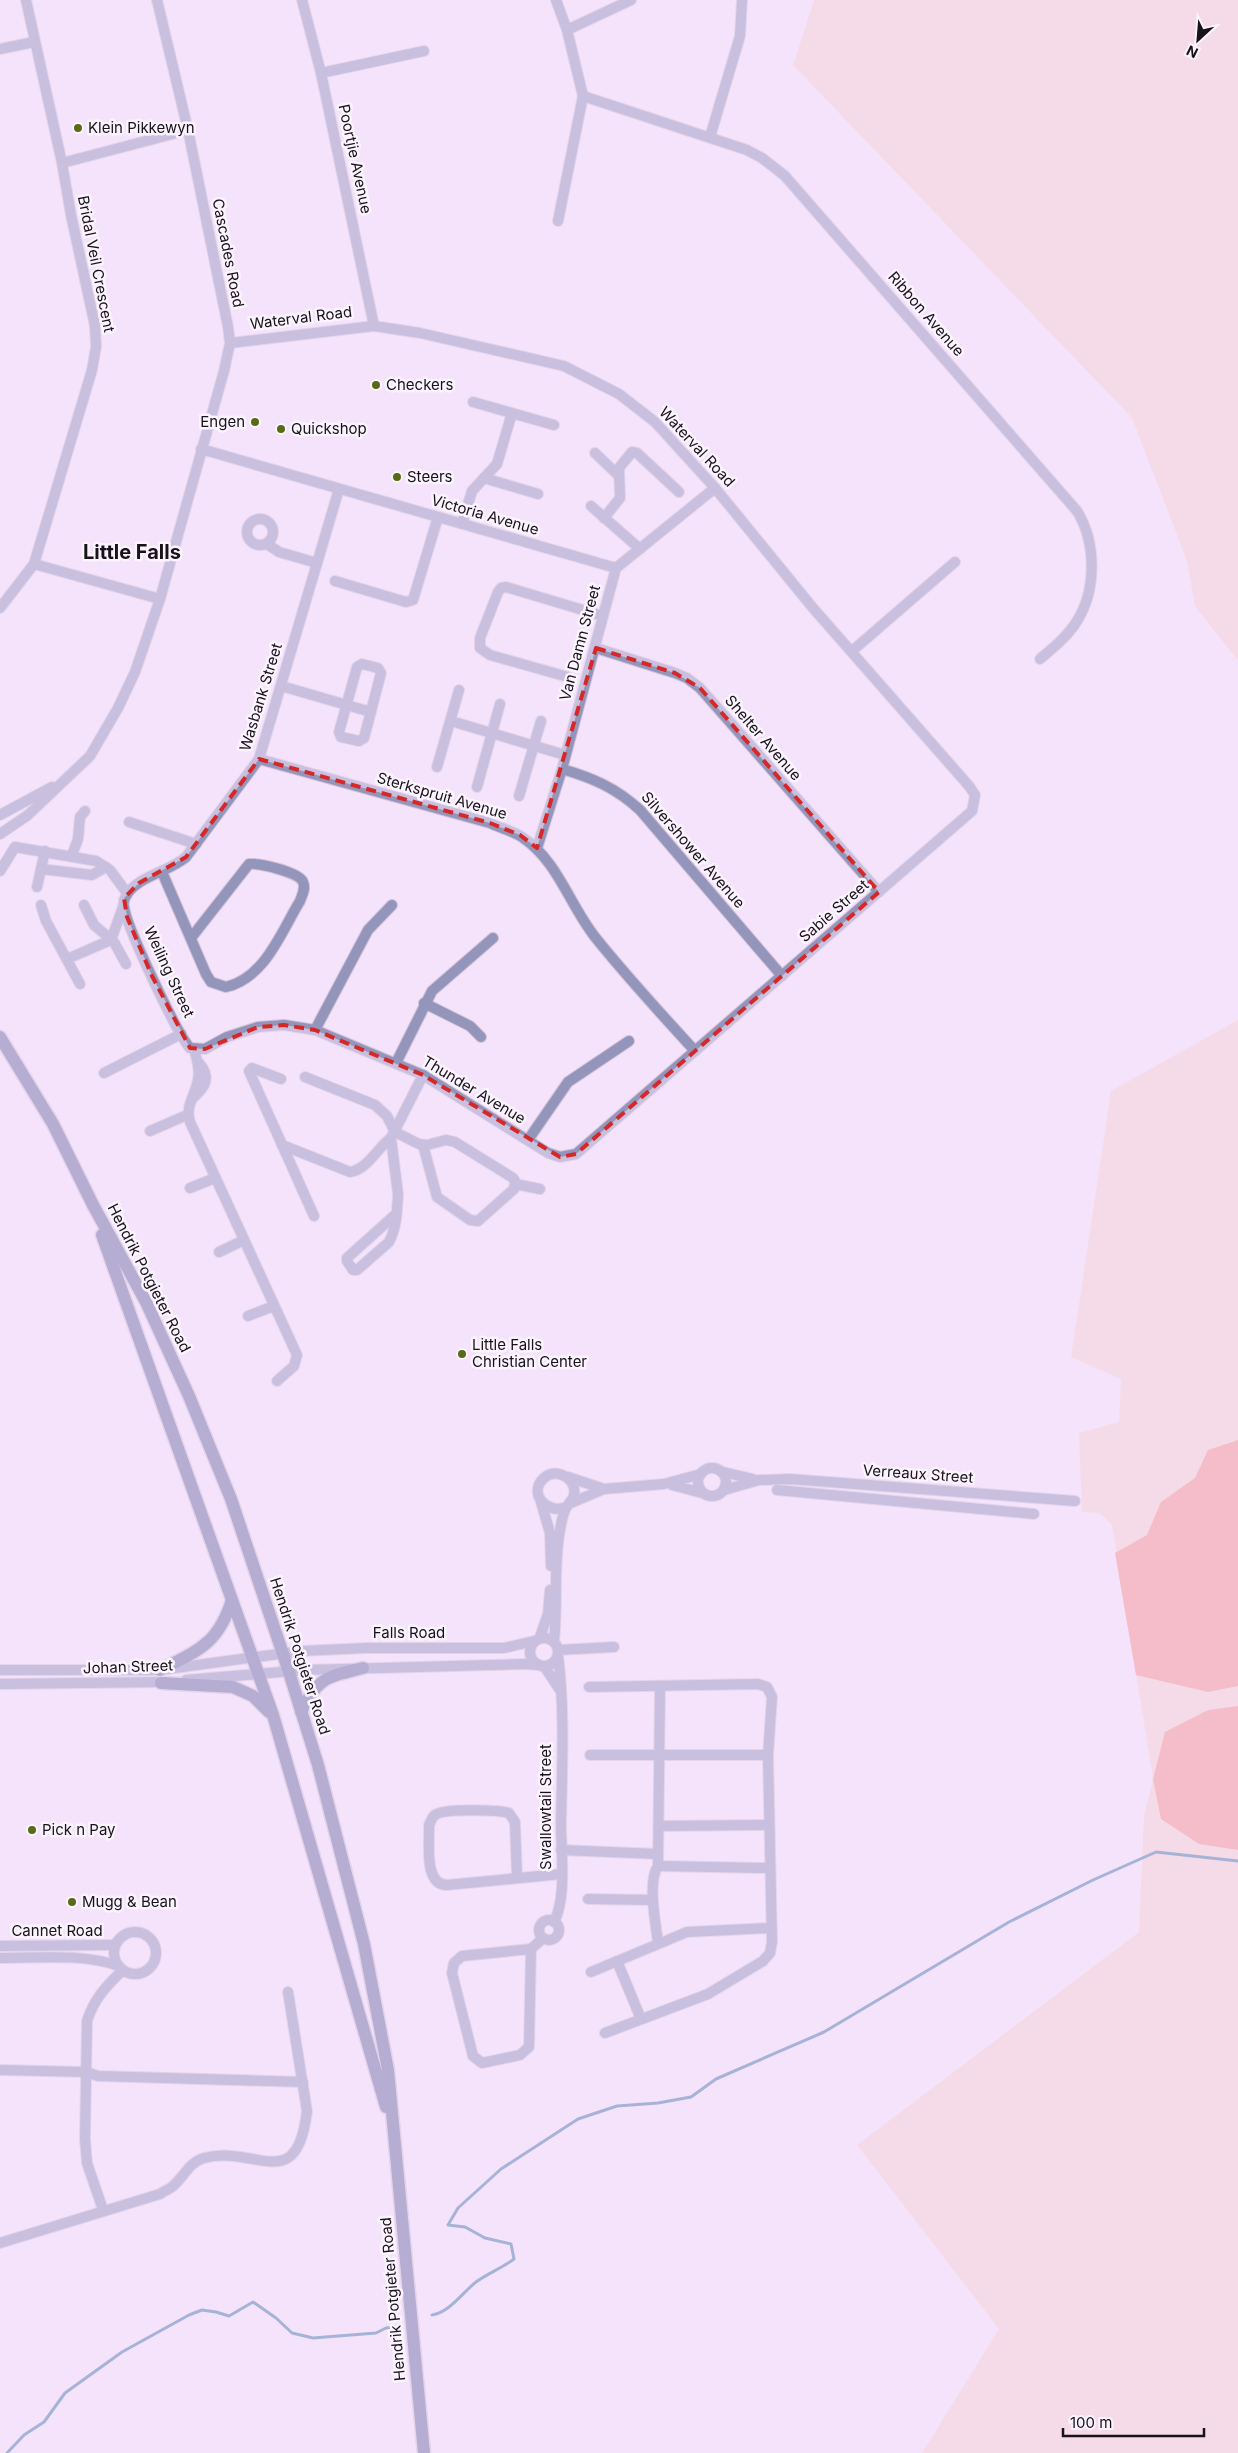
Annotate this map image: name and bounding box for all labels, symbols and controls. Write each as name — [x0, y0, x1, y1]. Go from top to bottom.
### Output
north arrow — [1173, 15, 1223, 65]
text: N — [1184, 42, 1201, 62]
street label: Poortjie Avenue — [335, 102, 376, 215]
place label: Klein Pikkewyn — [88, 118, 195, 137]
marker: Klein Pikkewyn — [72, 122, 84, 134]
street label: Bridal Veil Crescent — [74, 194, 119, 334]
street label: Cascades Road — [209, 197, 248, 309]
street label: Ribbon Avenue — [884, 267, 968, 360]
street label: Waterval Road — [249, 302, 353, 333]
place label: Checkers — [386, 375, 453, 394]
marker: Checkers — [370, 379, 382, 391]
street label: Waterval Road — [655, 403, 739, 491]
place label: Engen — [200, 412, 245, 431]
marker: Engen — [249, 416, 261, 428]
place label: Quickshop — [291, 419, 367, 438]
marker: Quickshop — [275, 423, 287, 435]
place label: Steers — [407, 467, 453, 486]
marker: Steers — [391, 471, 403, 483]
street label: Victoria Avenue — [429, 490, 541, 539]
district label: Little Falls — [83, 540, 181, 564]
street label: Van Damn Street — [555, 583, 604, 703]
street label: Wasbank Street — [235, 641, 286, 753]
street label: Shelter Avenue — [721, 691, 806, 784]
street label: Sterkspruit Avenue — [375, 768, 509, 823]
street label: Silvershower Avenue — [638, 787, 749, 912]
street label: Sabie Street — [795, 875, 872, 946]
street label: Weiling Street — [140, 923, 199, 1020]
street label: Thunder Avenue — [419, 1051, 529, 1128]
street label: Hendrik Potgieter Road — [104, 1200, 195, 1355]
place label: Little Falls Christian Center — [472, 1335, 587, 1371]
marker: Little Falls Christian Center — [456, 1348, 468, 1360]
street label: Verreaux Street — [862, 1460, 974, 1487]
street label: Hendrik Potgieter Road — [266, 1575, 335, 1737]
street label: Falls Road — [373, 1623, 445, 1642]
street label: Johan Street — [83, 1655, 174, 1678]
street label: Swallowtail Street — [536, 1744, 555, 1870]
place label: Pick n Pay — [42, 1820, 116, 1839]
marker: Pick n Pay — [26, 1824, 38, 1836]
place label: Mugg & Bean — [82, 1892, 177, 1911]
marker: Mugg & Bean — [66, 1896, 78, 1908]
street label: Cannet Road — [11, 1921, 103, 1940]
street label: Hendrik Potgieter Road — [376, 2216, 409, 2382]
scale bar — [1063, 2406, 1204, 2438]
text: 100 m — [1070, 2413, 1112, 2432]

